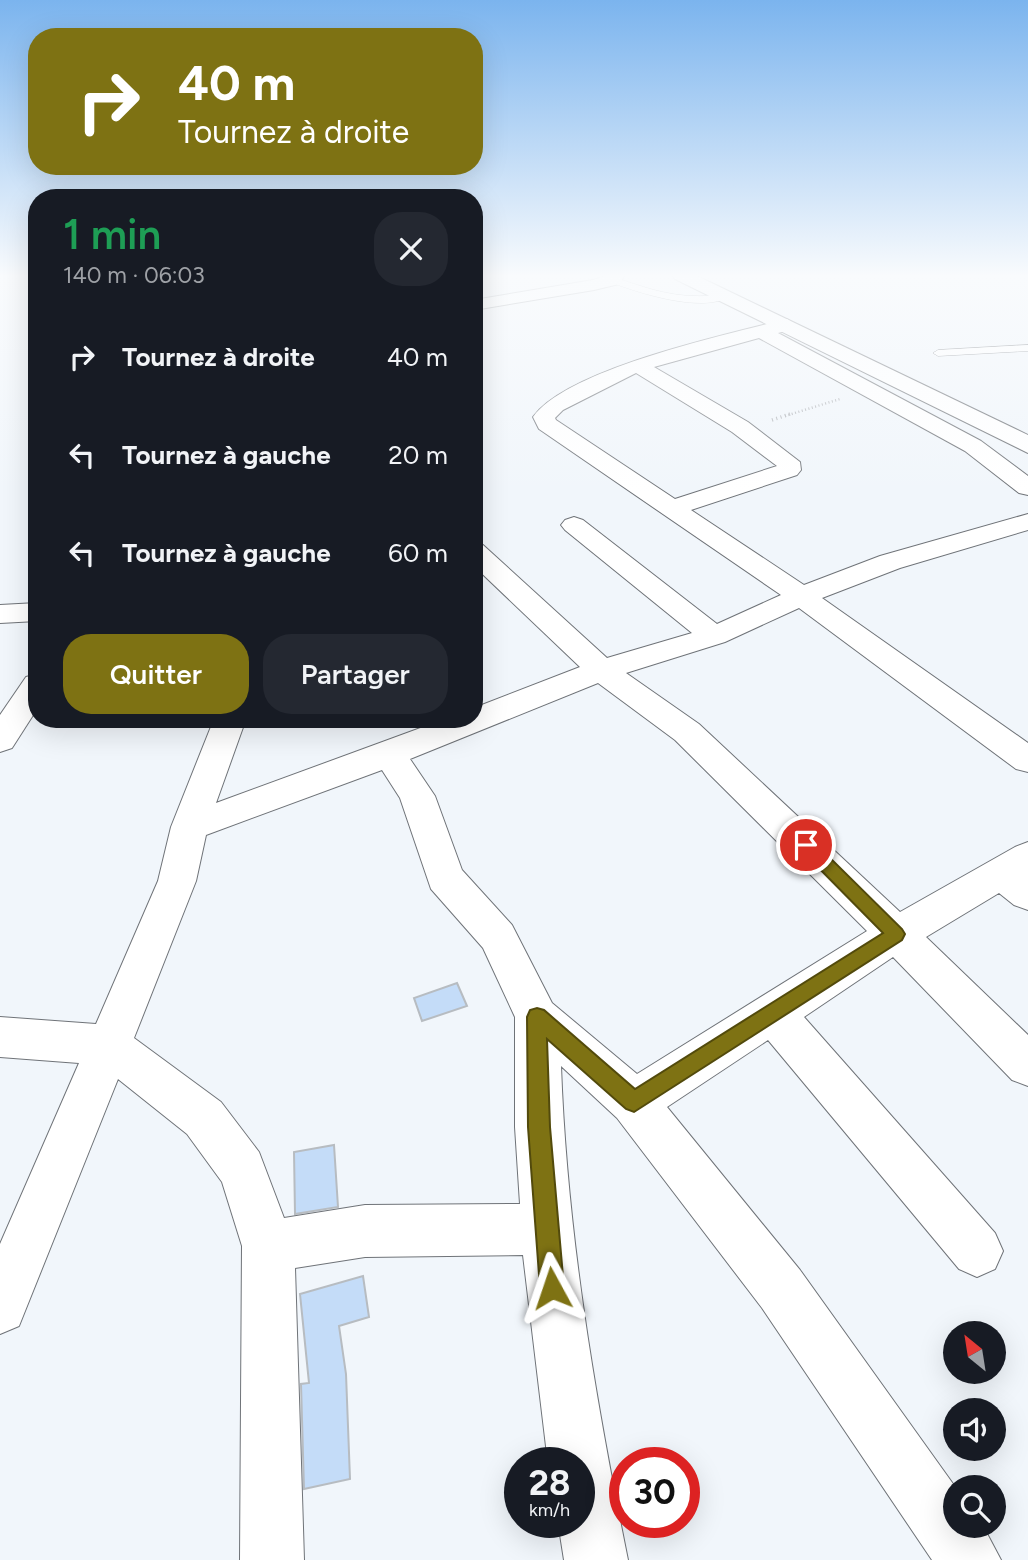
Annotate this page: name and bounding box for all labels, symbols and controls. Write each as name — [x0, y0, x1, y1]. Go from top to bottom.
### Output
text: 40 m — [178, 53, 295, 112]
icon: right — [63, 56, 154, 147]
text: Tournez à droite — [178, 113, 409, 151]
text: 1 min — [63, 209, 161, 260]
button: close — [374, 212, 448, 286]
text: 140 m · 06:03 — [63, 261, 205, 289]
icon: right — [63, 338, 101, 376]
text: Tournez à droite — [122, 341, 315, 373]
text: 40 m — [387, 341, 448, 373]
icon: left — [63, 436, 101, 474]
text: Tournez à gauche — [122, 439, 331, 471]
text: 20 m — [388, 439, 448, 471]
icon: left — [63, 534, 101, 572]
text: Tournez à gauche — [122, 537, 331, 569]
text: 60 m — [388, 537, 448, 569]
button: Quitter — [63, 634, 249, 714]
button: Partager — [263, 634, 448, 714]
pin — [776, 815, 836, 875]
icon: arrive — [787, 826, 825, 864]
position arrow — [515, 1251, 589, 1325]
north arrow — [943, 1321, 1006, 1384]
map controls — [943, 1321, 1006, 1538]
button: sound — [943, 1398, 1006, 1461]
speed limit sign: 30 — [609, 1447, 700, 1538]
text: 28 — [529, 1462, 570, 1504]
button: search — [943, 1475, 1006, 1538]
text: km/h — [529, 1499, 570, 1521]

